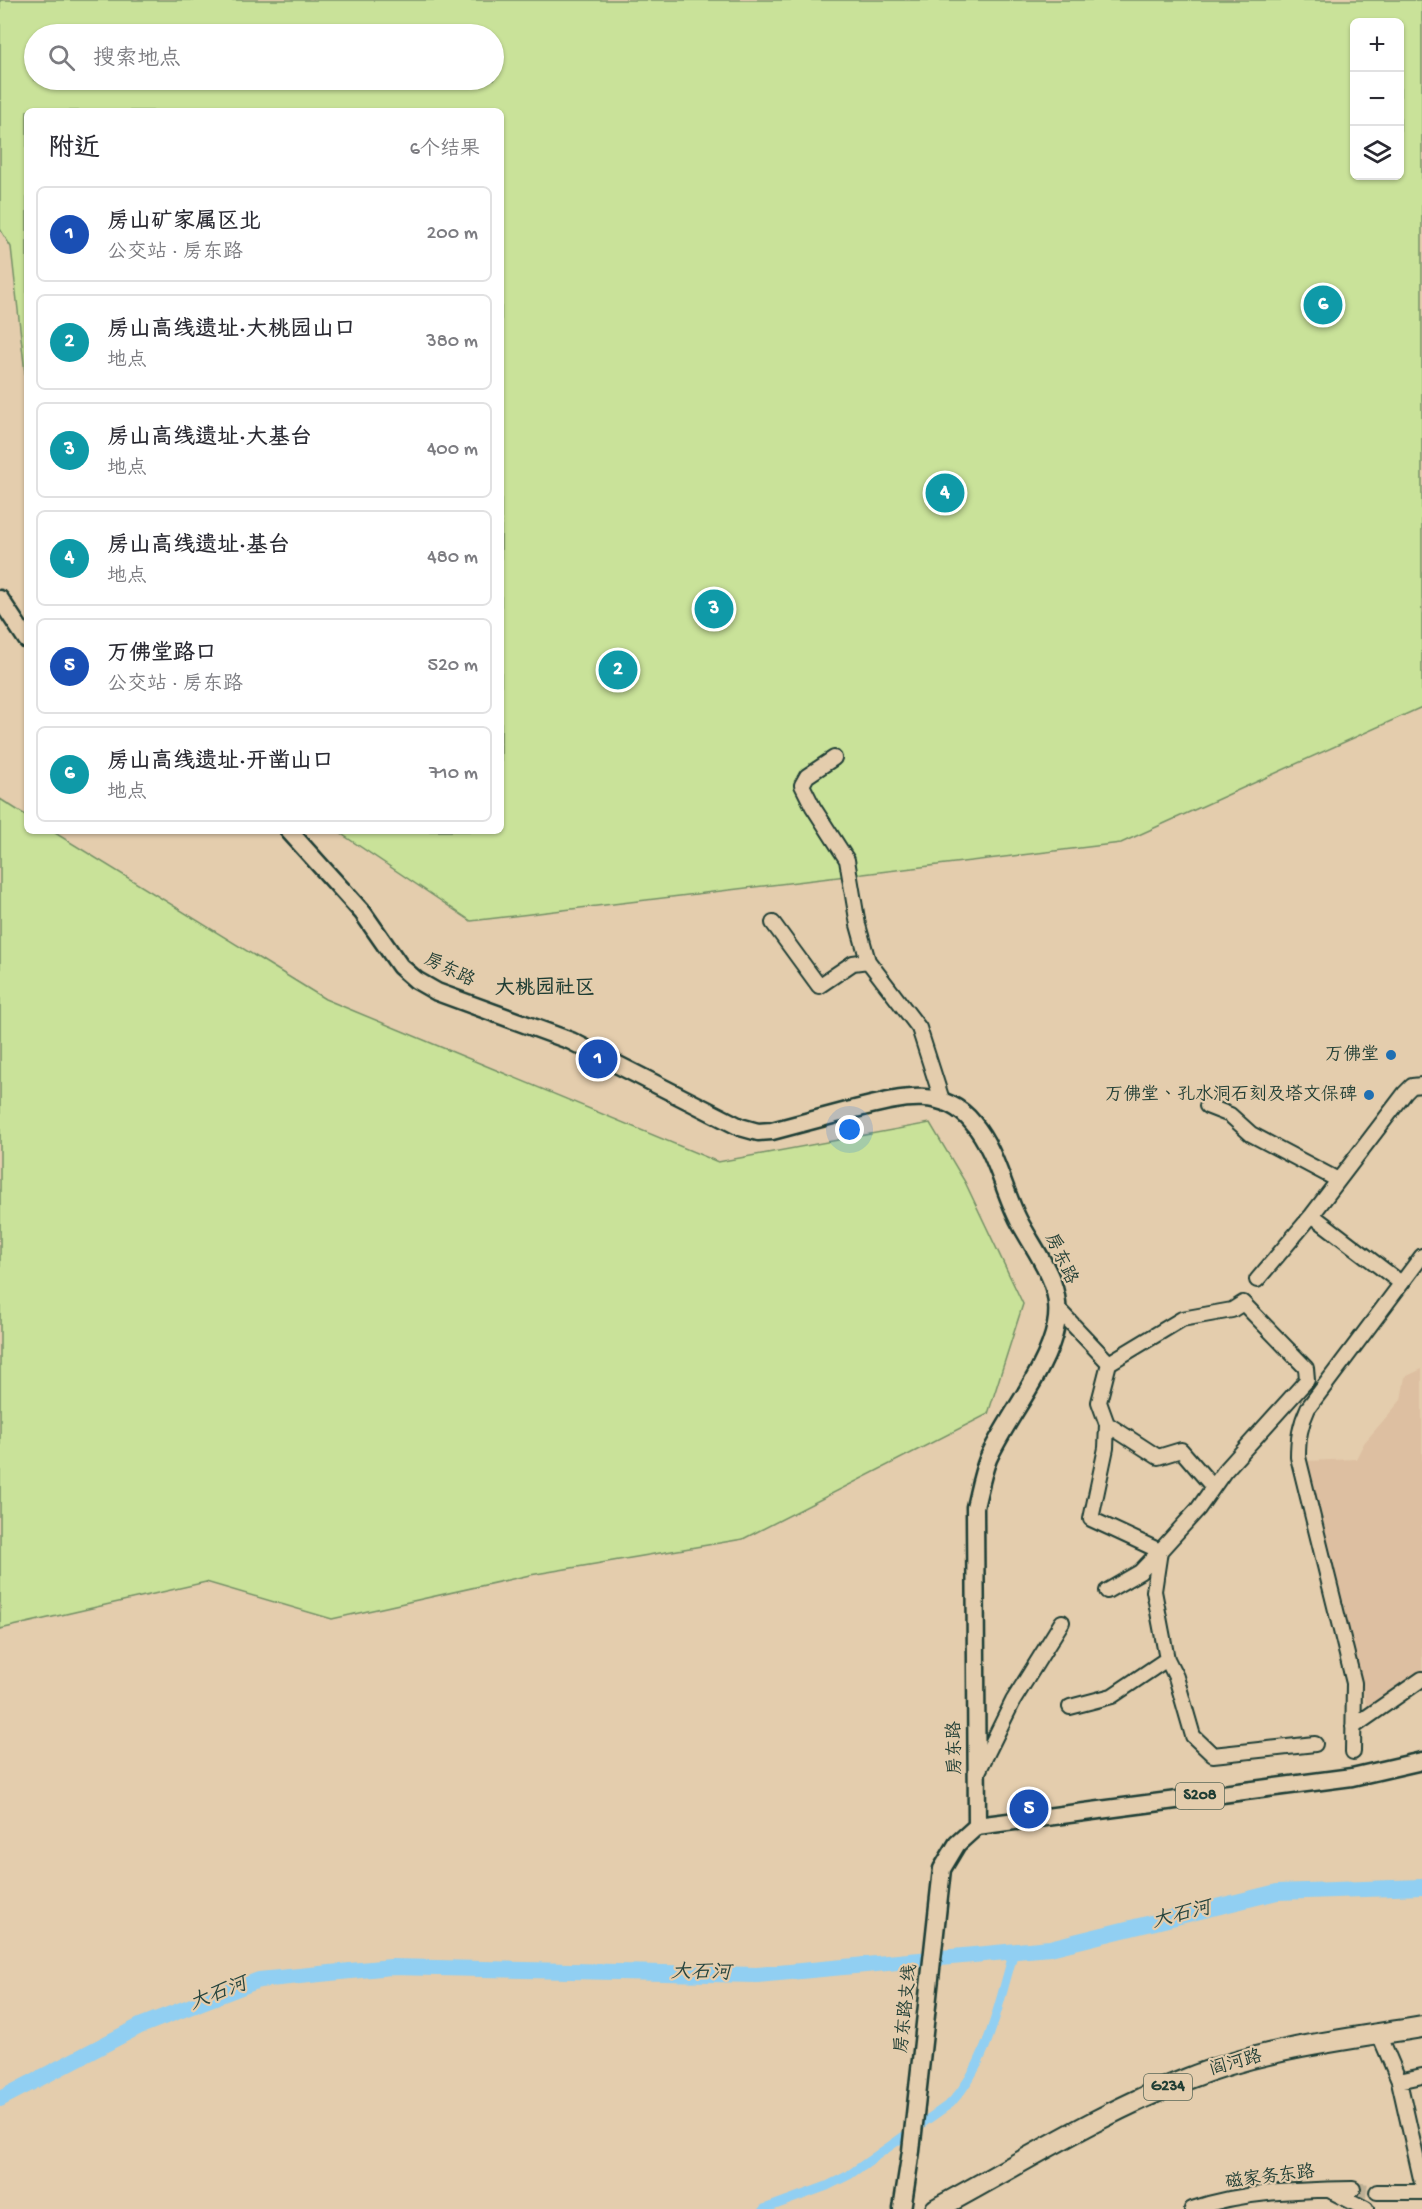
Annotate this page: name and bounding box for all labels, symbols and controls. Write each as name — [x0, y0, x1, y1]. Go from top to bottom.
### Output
map controls — [1350, 18, 1404, 180]
button: + — [1350, 18, 1404, 72]
search box — [24, 24, 504, 90]
icon: search — [45, 41, 78, 74]
text: 搜索地点 — [93, 47, 181, 73]
button: − — [1350, 72, 1404, 126]
button: layers — [1350, 126, 1404, 180]
text: 附近 — [48, 135, 100, 166]
text: 6个结果 — [410, 139, 480, 162]
text: 房山矿家属区北 — [107, 210, 261, 236]
text: 1 — [65, 223, 74, 246]
text: 200 m — [427, 223, 478, 246]
text: 公交站 · 房东路 — [107, 242, 243, 265]
pin: 6 — [1304, 282, 1342, 328]
text: 房山高线遗址·大桃园山口 — [107, 318, 356, 344]
text: 2 — [65, 331, 74, 354]
text: 380 m — [426, 331, 478, 354]
text: 地点 — [107, 350, 147, 373]
text: 房山高线遗址·大基台 — [107, 426, 312, 452]
text: 3 — [64, 439, 75, 462]
text: 400 m — [427, 439, 478, 462]
text: 地点 — [107, 458, 147, 481]
pin: 4 — [926, 470, 964, 516]
text: 房山高线遗址·基台 — [107, 534, 290, 560]
text: 4 — [65, 547, 74, 570]
text: 480 m — [427, 547, 478, 570]
text: 地点 — [107, 566, 147, 589]
pin: 3 — [694, 586, 734, 632]
text: 万佛堂路口 — [107, 642, 217, 668]
pin: 2 — [598, 648, 638, 692]
text: 5 — [64, 655, 75, 678]
text: 520 m — [427, 655, 478, 678]
text: 公交站 · 房东路 — [107, 674, 243, 697]
text: 房山高线遗址·开凿山口 — [107, 750, 334, 776]
text: 6 — [64, 763, 75, 786]
text: 710 m — [429, 763, 478, 786]
text: 地点 — [107, 782, 147, 805]
street label: 房东路 — [420, 949, 478, 992]
district label: 大桃园社区 — [495, 977, 595, 1001]
pin: 1 — [578, 1036, 618, 1082]
place label: 万佛堂 — [1325, 1044, 1379, 1066]
marker: 万佛堂 — [1384, 1048, 1398, 1062]
place label: 万佛堂、孔水洞石刻及塔文保碑 — [1105, 1084, 1357, 1106]
marker: 万佛堂、孔水洞石刻及塔文保碑 — [1362, 1088, 1376, 1102]
your location — [835, 1115, 864, 1144]
street label: 房东路 — [1039, 1230, 1082, 1288]
street label: 房东路 — [944, 1721, 967, 1775]
road number: S208 — [1176, 1783, 1224, 1809]
pin: 5 — [1010, 1786, 1048, 1832]
water label: 大石河 — [1150, 1896, 1217, 1934]
water label: 大石河 — [671, 1961, 734, 1986]
street label: 房东路支线 — [891, 1963, 922, 2055]
water label: 大石河 — [187, 1972, 254, 2016]
street label: 阎河路 — [1207, 2046, 1265, 2082]
road number: G234 — [1144, 2074, 1192, 2100]
street label: 磁家务东路 — [1224, 2161, 1316, 2194]

